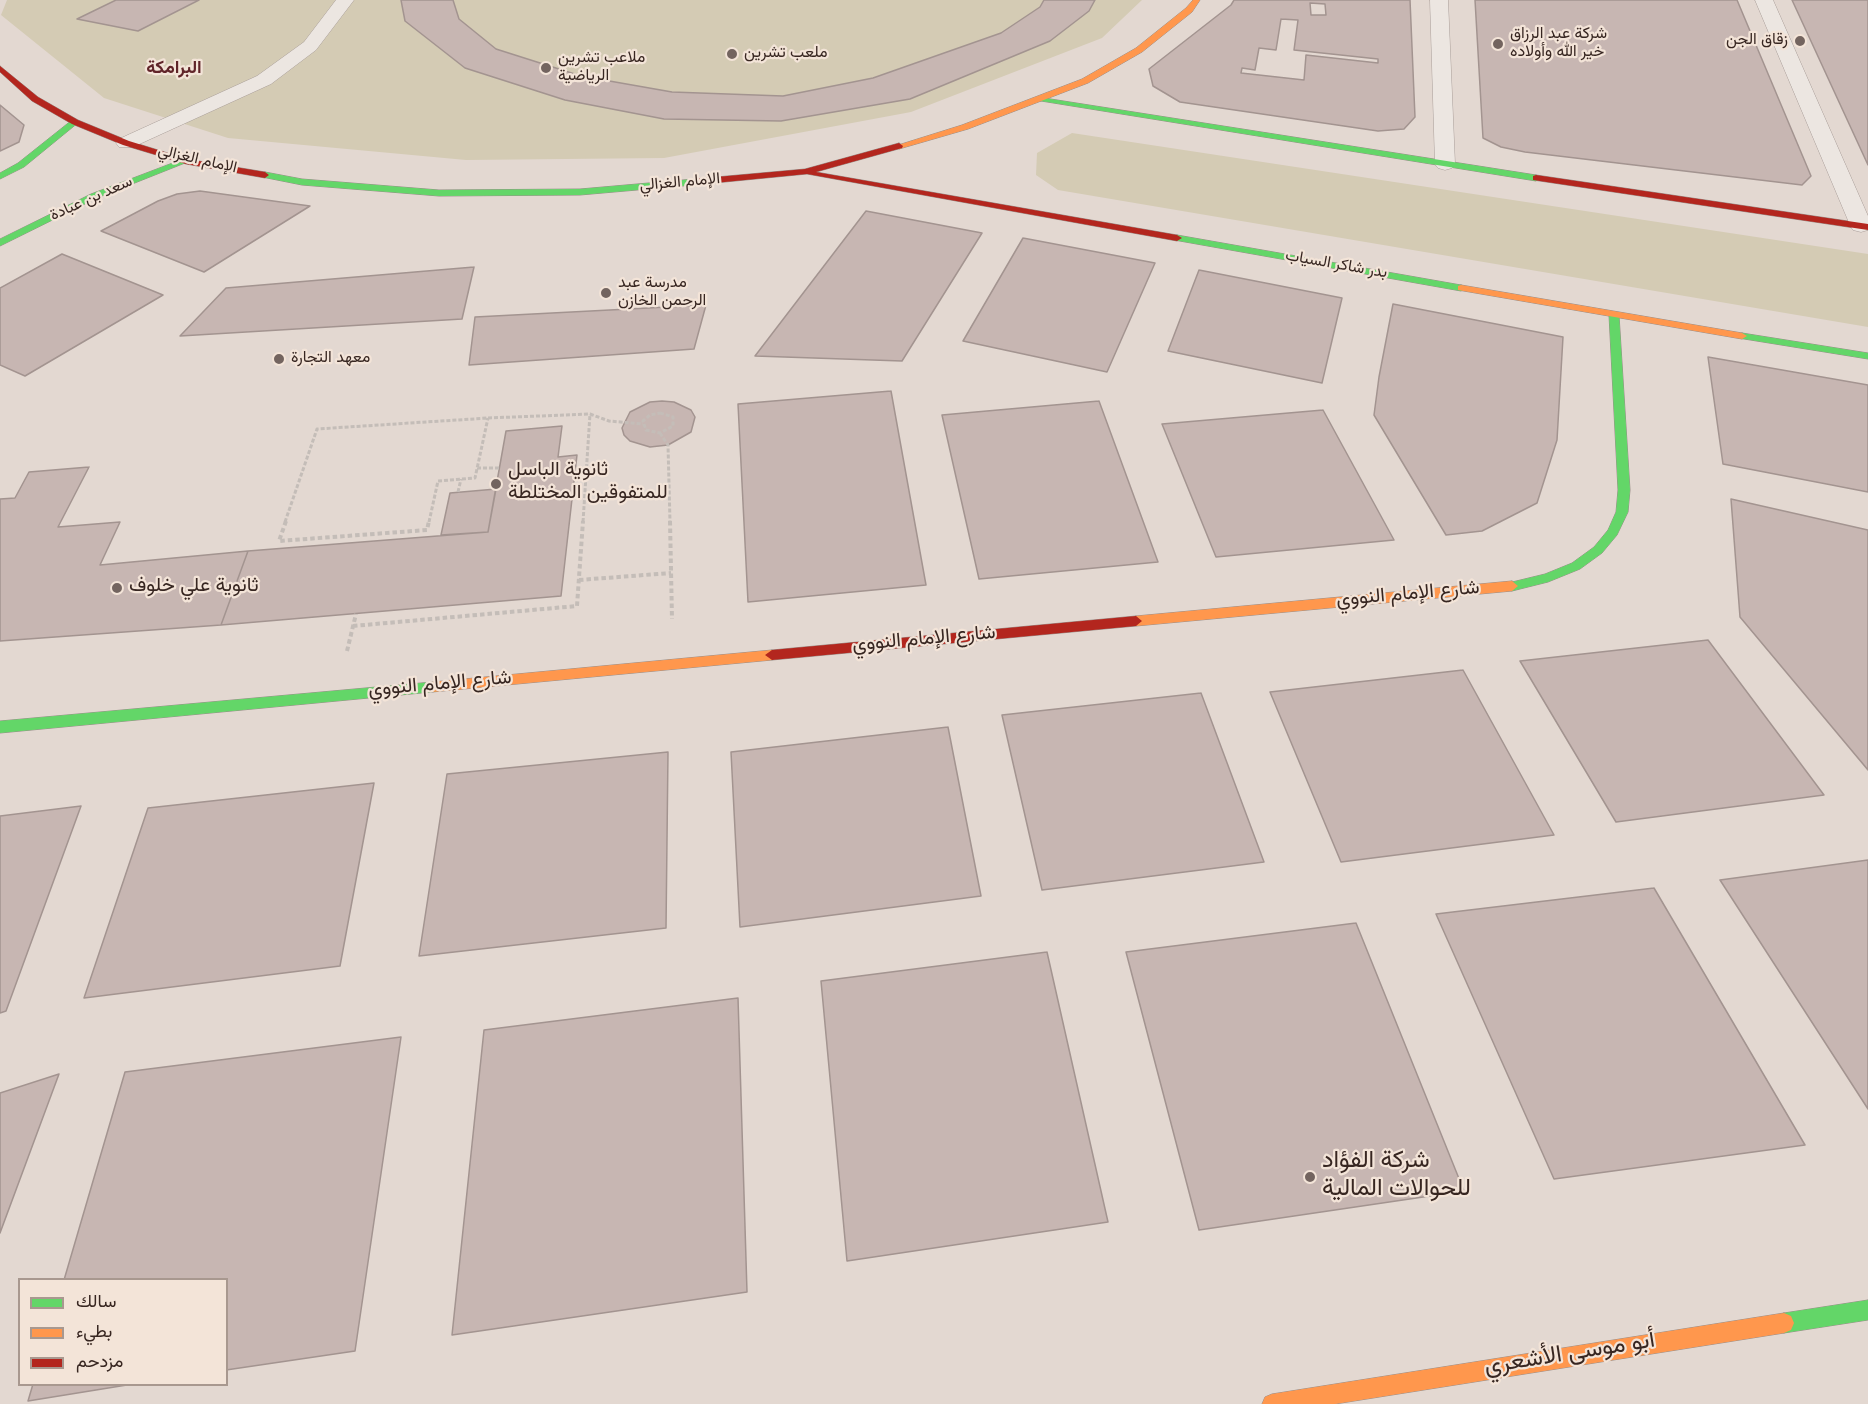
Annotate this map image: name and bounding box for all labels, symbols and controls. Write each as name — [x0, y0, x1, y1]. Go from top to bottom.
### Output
place label: شركة عبد الرزاق خير الله وأولاده — [1510, 25, 1607, 63]
place label: زقاق الجن — [1726, 31, 1788, 51]
marker: زقاق الجن — [1793, 34, 1807, 48]
marker: شركة عبد الرزاق خير الله وأولاده — [1491, 37, 1505, 51]
place label: ملعب تشرين — [744, 44, 828, 64]
marker: ملعب تشرين — [725, 47, 739, 61]
place label: ملاعب تشرين الرياضية — [558, 49, 645, 87]
district label: البرامكة — [146, 59, 202, 81]
marker: ملاعب تشرين الرياضية — [539, 61, 553, 75]
street label: الإمام الغزالي — [156, 143, 238, 179]
street label: الإمام الغزالي — [639, 171, 721, 197]
street label: سعد بن عبادة — [48, 173, 136, 227]
street label: بدر شاكر السياب — [1284, 248, 1388, 284]
place label: مدرسة عبد الرحمن الخازن — [618, 274, 706, 312]
marker: مدرسة عبد الرحمن الخازن — [599, 286, 613, 300]
place label: معهد التجارة — [291, 349, 370, 369]
marker: معهد التجارة — [272, 352, 286, 366]
place label: ثانوية الباسل للمتفوقين المختلطة — [508, 460, 668, 507]
marker: ثانوية الباسل للمتفوقين المختلطة — [489, 477, 503, 491]
place label: ثانوية علي خلوف — [129, 576, 259, 600]
street label: شارع الإمام النووي — [1335, 578, 1481, 614]
marker: ثانوية علي خلوف — [110, 581, 124, 595]
street label: شارع الإمام النووي — [851, 623, 997, 659]
street label: شارع الإمام النووي — [367, 668, 513, 704]
place label: شركة الفؤاد للحوالات المالية — [1322, 1149, 1471, 1205]
marker: شركة الفؤاد للحوالات المالية — [1303, 1170, 1317, 1184]
legend — [18, 1278, 228, 1386]
text: سالك — [76, 1289, 116, 1317]
text: بطيء — [76, 1319, 112, 1347]
street label: أبو موسى الأشعري — [1483, 1328, 1657, 1384]
text: مزدحم — [76, 1349, 123, 1377]

